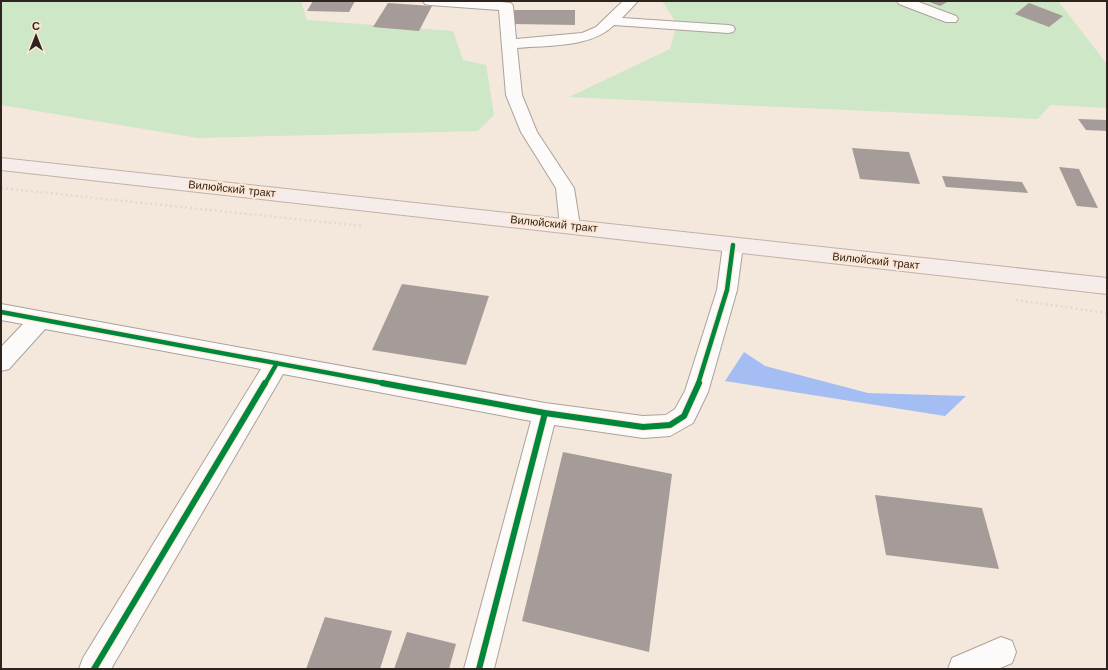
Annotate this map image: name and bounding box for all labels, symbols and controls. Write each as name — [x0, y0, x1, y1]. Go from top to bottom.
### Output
north arrow — [16, 16, 56, 56]
text: С — [32, 20, 40, 33]
street label: Вилюйский тракт — [188, 178, 276, 200]
street label: Вилюйский тракт — [510, 213, 598, 235]
street label: Вилюйский тракт — [832, 250, 920, 272]

